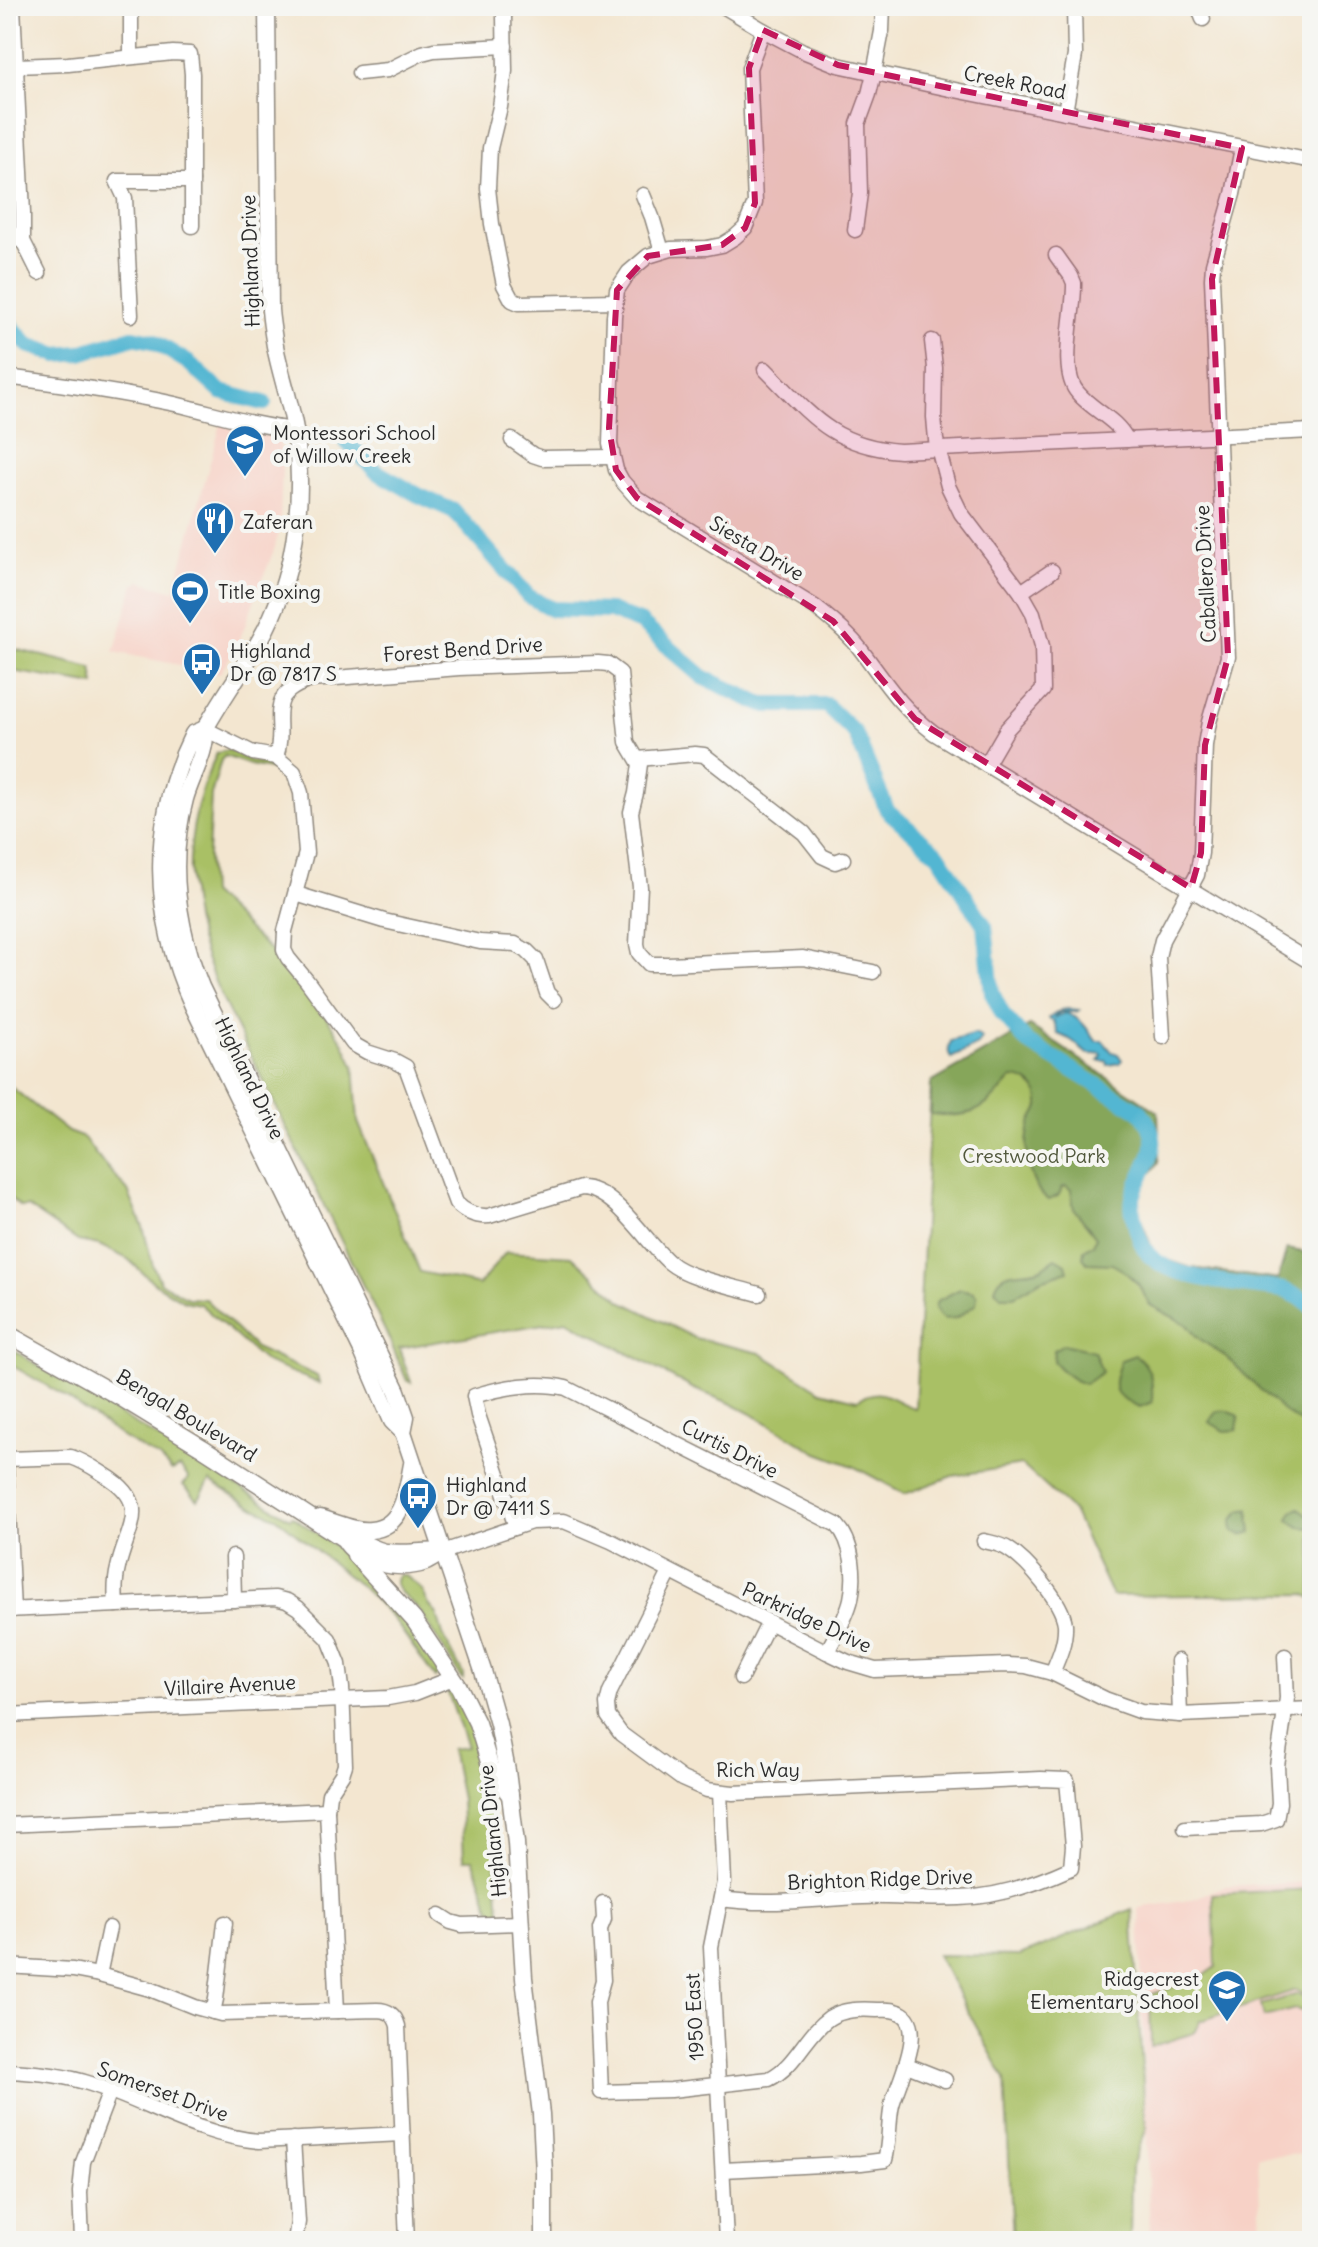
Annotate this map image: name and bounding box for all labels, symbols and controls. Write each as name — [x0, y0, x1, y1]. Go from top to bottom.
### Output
street label: Creek Road — [962, 60, 1069, 104]
street label: Highland Drive — [235, 194, 265, 328]
place label: Montessori School of Willow Creek — [273, 420, 436, 468]
school or university icon: Montessori School of Willow Creek — [224, 423, 266, 478]
restaurant icon: Zaferan — [194, 500, 236, 555]
street label: Caballero Drive — [1189, 504, 1221, 644]
place label: Zaferan — [243, 509, 313, 534]
street label: Siesta Drive — [705, 510, 809, 586]
sports icon: Title Boxing — [169, 570, 211, 625]
place label: Title Boxing — [218, 579, 321, 604]
street label: Forest Bend Drive — [382, 631, 544, 667]
place label: Highland Dr @ 7817 S — [230, 638, 337, 686]
bus stop icon: Highland Dr @ 7817 S — [181, 641, 223, 696]
street label: Highland Drive — [210, 1013, 290, 1143]
park label: Crestwood Park — [962, 1143, 1106, 1168]
street label: Bengal Boulevard — [112, 1363, 262, 1467]
street label: Curtis Drive — [678, 1413, 782, 1483]
place label: Highland Dr @ 7411 S — [446, 1472, 550, 1520]
bus stop icon: Highland Dr @ 7411 S — [397, 1475, 439, 1530]
street label: Parkridge Drive — [738, 1576, 876, 1658]
street label: Villaire Avenue — [163, 1669, 297, 1701]
street label: Rich Way — [716, 1757, 800, 1782]
street label: Highland Drive — [473, 1764, 511, 1898]
street label: Brighton Ridge Drive — [787, 1863, 973, 1895]
place label: Ridgecrest Elementary School — [1030, 1966, 1199, 2014]
school or university icon: Ridgecrest Elementary School — [1206, 1968, 1248, 2023]
street label: 1950 East — [679, 1972, 709, 2061]
street label: Somerset Drive — [94, 2056, 232, 2126]

